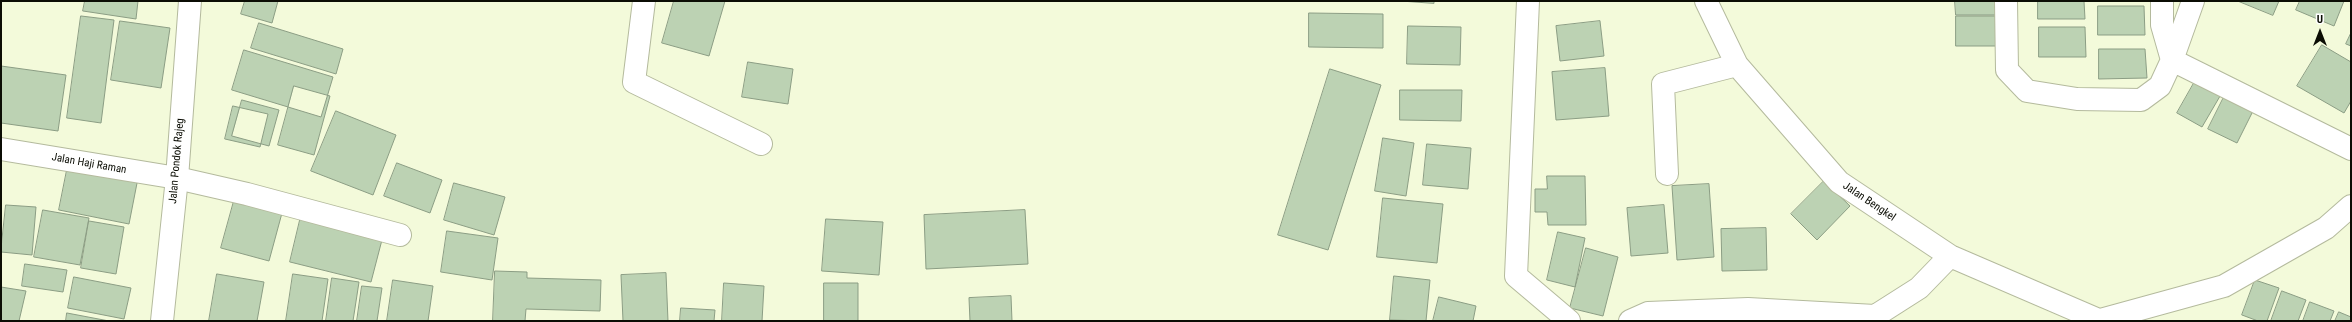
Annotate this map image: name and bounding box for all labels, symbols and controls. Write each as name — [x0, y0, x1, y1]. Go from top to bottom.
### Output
north arrow — [2300, 12, 2340, 52]
text: U — [2317, 13, 2323, 26]
street label: Jalan Pondok Rajeg — [167, 118, 187, 204]
street label: Jalan Haji Raman — [51, 151, 127, 177]
street label: Jalan Bengkel — [1840, 180, 1898, 224]

